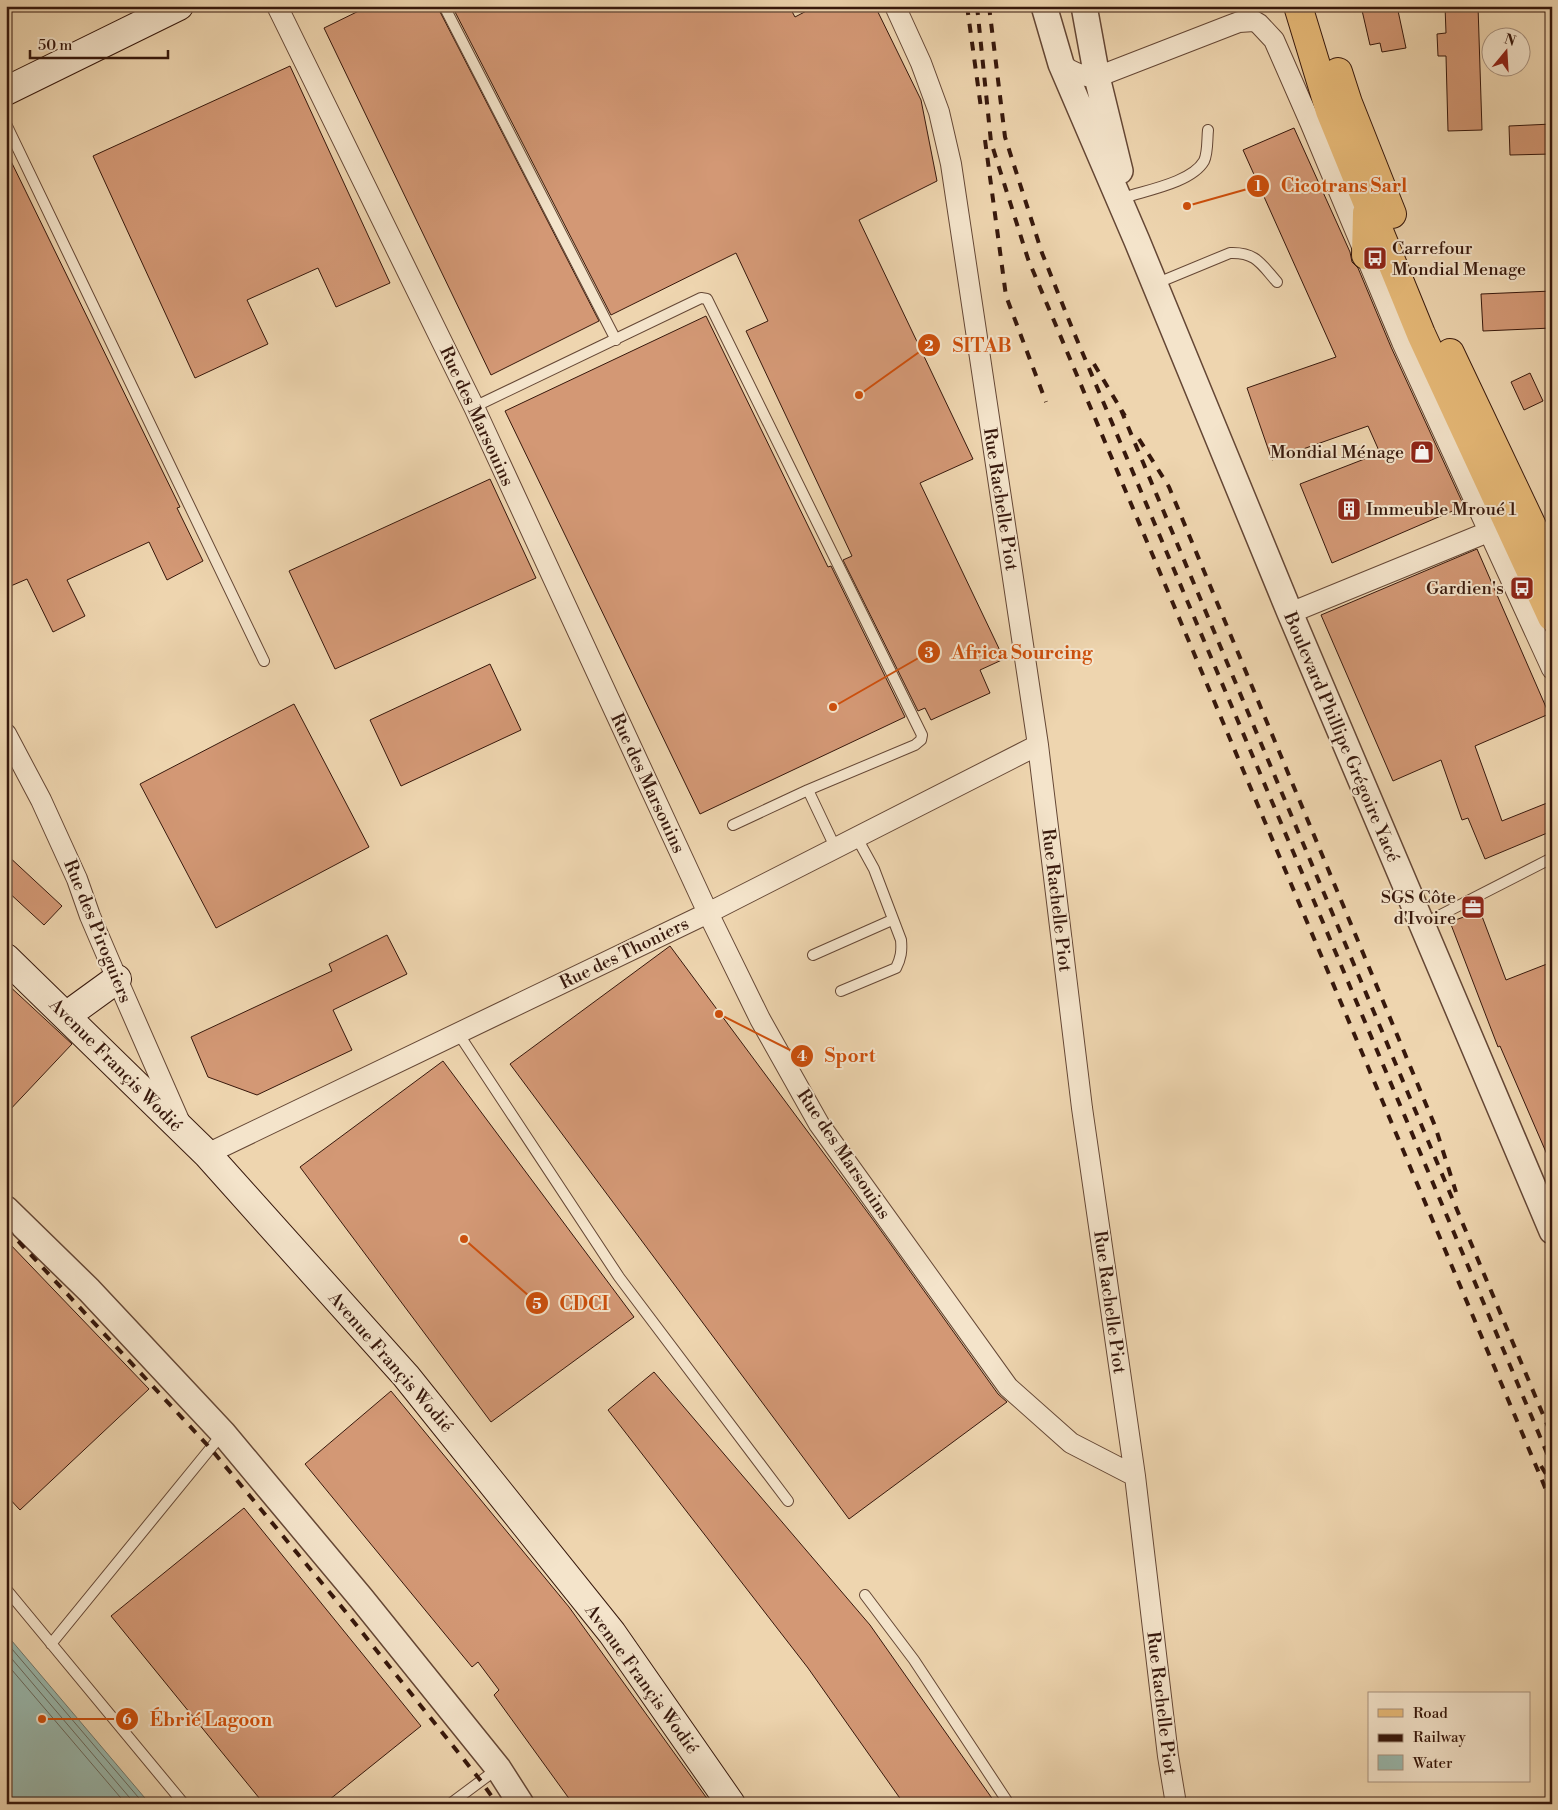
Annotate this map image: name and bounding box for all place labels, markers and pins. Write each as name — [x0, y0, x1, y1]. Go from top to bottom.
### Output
callout: Cicotrans Sarl — [1246, 169, 1417, 203]
place label: Carrefour Mondial Menage — [1392, 237, 1526, 281]
bus stop icon: Carrefour Mondial Menage — [1362, 245, 1388, 271]
callout: SITAB — [917, 328, 1021, 362]
shop icon: Mondial Ménage — [1409, 439, 1435, 465]
place label: Mondial Ménage — [1270, 441, 1404, 464]
building icon: Immeuble Mroué 1 — [1336, 496, 1362, 522]
place label: Immeuble Mroué 1 — [1366, 498, 1517, 521]
bus stop icon: Gardien's — [1509, 575, 1535, 601]
place label: Gardien's — [1426, 577, 1504, 600]
callout: Africa Sourcing — [916, 635, 1102, 669]
place label: SGS Côte d'Ivoire — [1381, 886, 1456, 930]
office icon: SGS Côte d'Ivoire — [1460, 894, 1486, 920]
callout: Sport — [790, 1039, 885, 1073]
callout: CDCI — [525, 1286, 619, 1320]
callout: Ébrié Lagoon — [114, 1702, 282, 1736]

